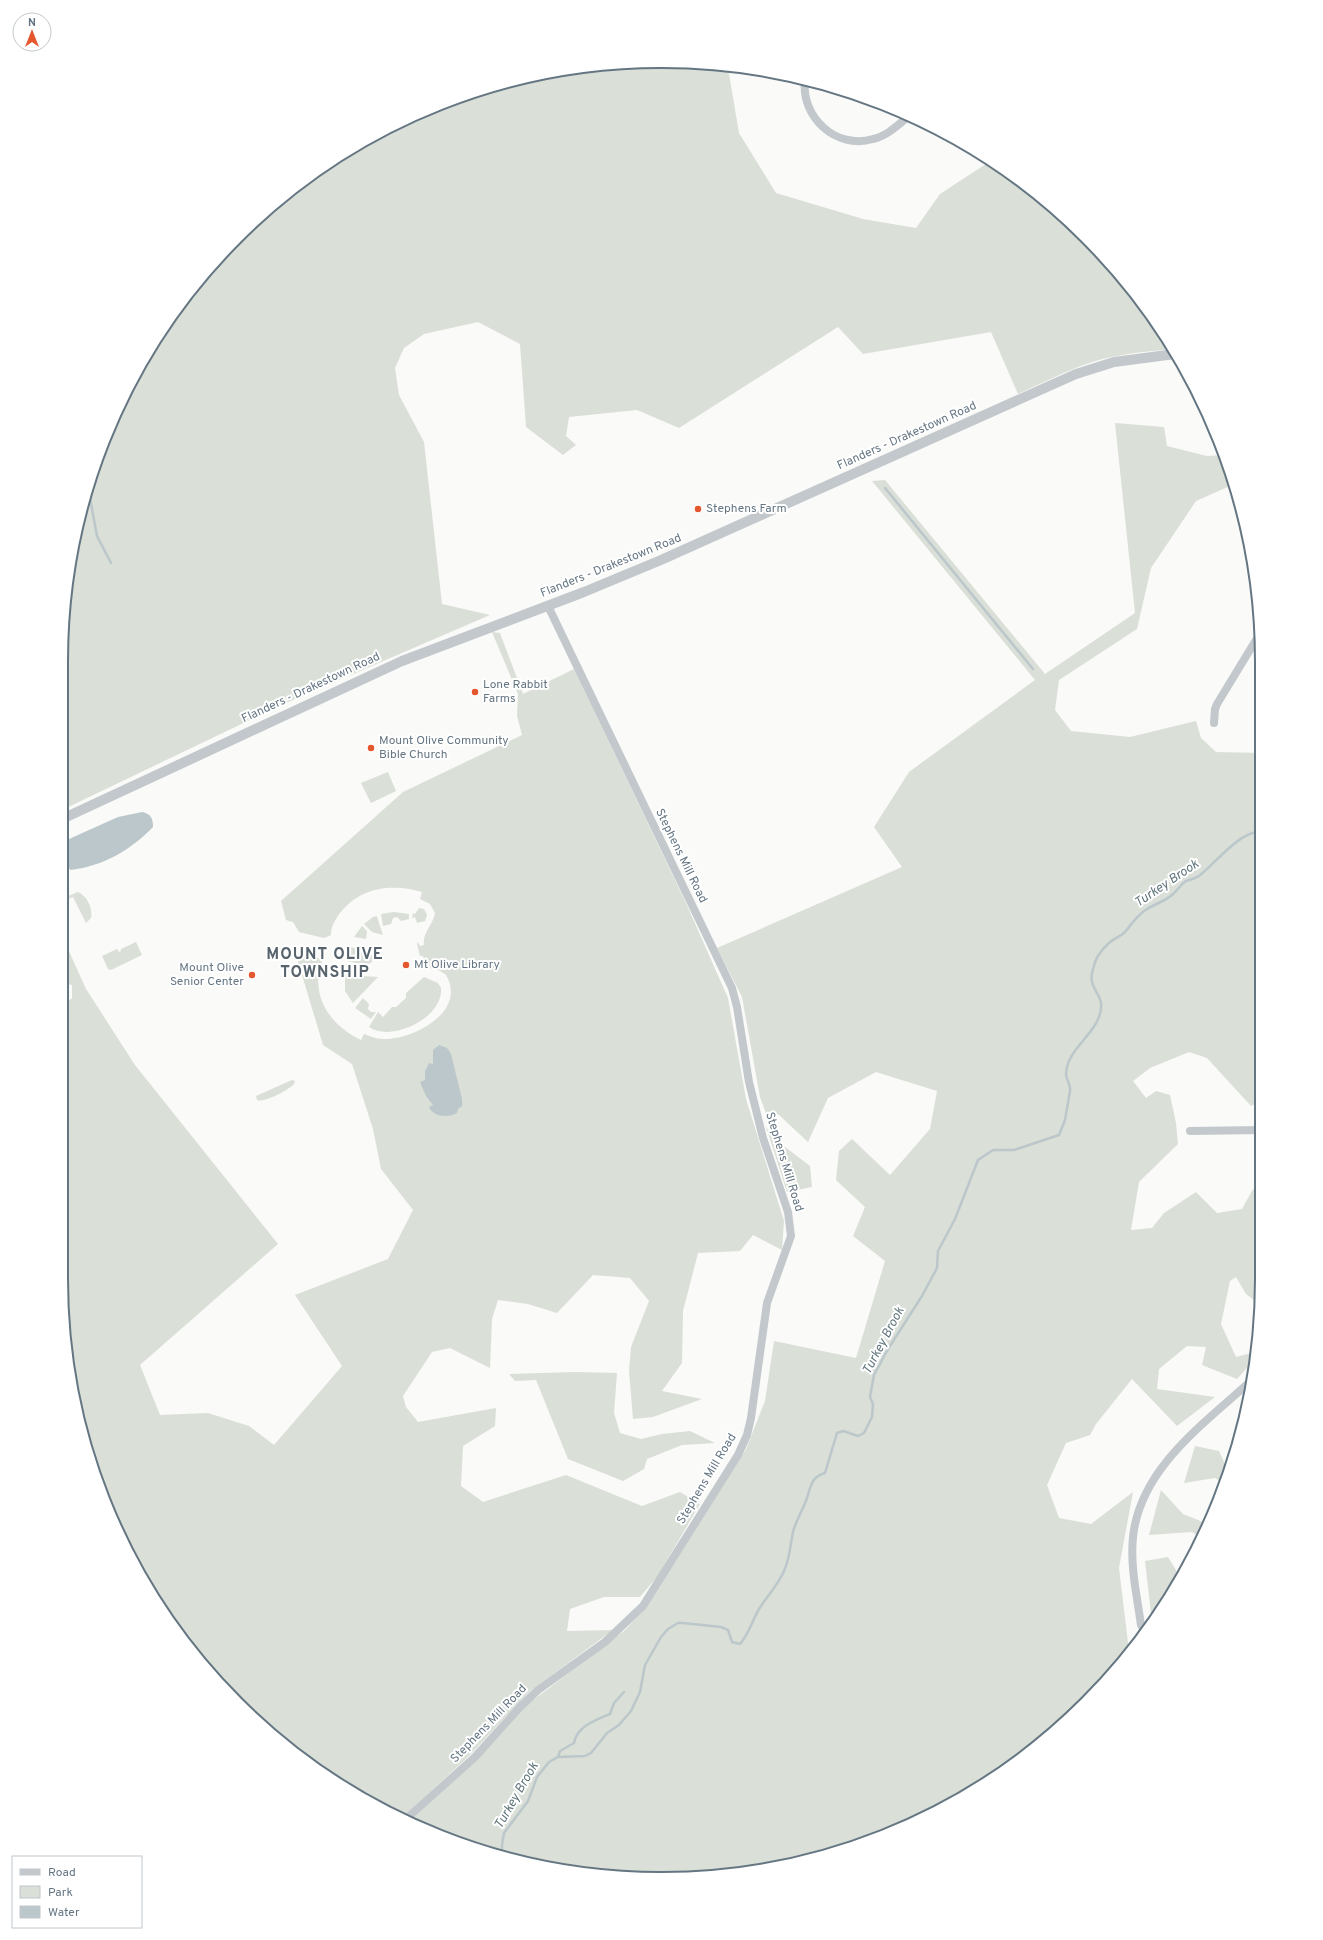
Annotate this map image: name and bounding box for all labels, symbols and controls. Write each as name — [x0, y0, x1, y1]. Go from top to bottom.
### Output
north arrow — [12, 12, 52, 52]
text: N — [28, 16, 36, 30]
street label: Flanders - Drakestown Road — [835, 398, 979, 474]
place label: Stephens Farm — [706, 501, 787, 517]
marker: Stephens Farm — [693, 504, 703, 514]
street label: Flanders - Drakestown Road — [538, 530, 684, 602]
street label: Flanders - Drakestown Road — [239, 649, 383, 727]
place label: Lone Rabbit Farms — [483, 677, 548, 707]
marker: Lone Rabbit Farms — [470, 687, 480, 697]
place label: Mount Olive Community Bible Church — [379, 733, 509, 763]
marker: Mount Olive Community Bible Church — [366, 743, 376, 753]
street label: Stephens Mill Road — [651, 806, 711, 906]
water label: Turkey Brook — [1132, 856, 1203, 911]
district label: MOUNT OLIVE TOWNSHIP — [266, 945, 384, 983]
place label: Mt Olive Library — [414, 957, 500, 973]
place label: Mount Olive Senior Center — [170, 960, 244, 990]
marker: Mt Olive Library — [401, 960, 411, 970]
marker: Mount Olive Senior Center — [247, 970, 257, 980]
street label: Stephens Mill Road — [761, 1110, 807, 1214]
water label: Turkey Brook — [860, 1304, 909, 1378]
street label: Stephens Mill Road — [674, 1431, 740, 1527]
street label: Stephens Mill Road — [447, 1681, 531, 1767]
water label: Turkey Brook — [492, 1759, 543, 1832]
legend — [12, 1856, 142, 1928]
text: Road — [48, 1865, 76, 1881]
text: Park — [48, 1885, 73, 1901]
text: Water — [48, 1905, 80, 1921]

